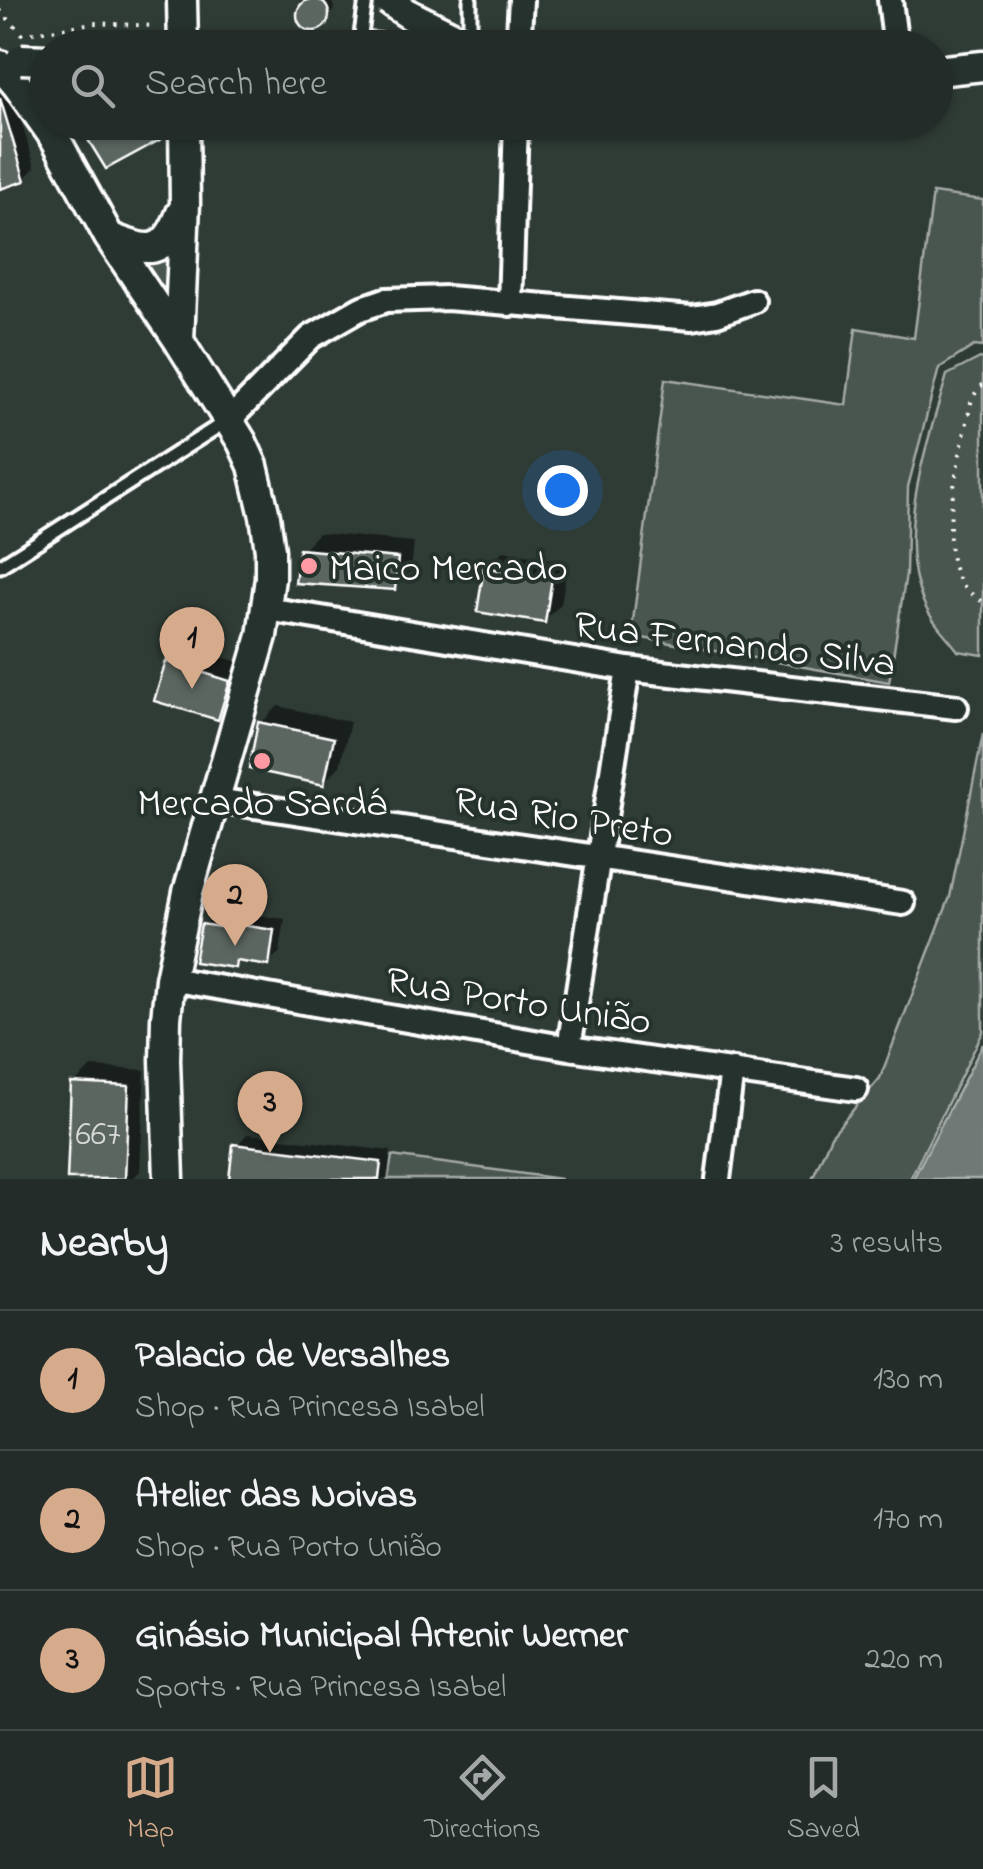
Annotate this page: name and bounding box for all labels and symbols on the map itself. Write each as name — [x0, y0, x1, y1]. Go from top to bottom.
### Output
your location — [537, 465, 588, 516]
place label: Maico Mercado — [329, 541, 568, 600]
marker: Maico Mercado — [298, 555, 320, 577]
street label: Rua Fernando Silva — [570, 597, 899, 695]
pin: 1 — [160, 606, 224, 689]
marker: Mercado Sardá — [251, 750, 273, 772]
street label: Rua Rio Preto — [449, 773, 678, 866]
place label: Mercado Sardá — [137, 776, 387, 835]
pin: 2 — [202, 864, 268, 946]
street label: Rua Porto União — [381, 953, 655, 1054]
pin: 3 — [238, 1070, 302, 1153]
house number: 667 — [75, 1110, 121, 1161]

